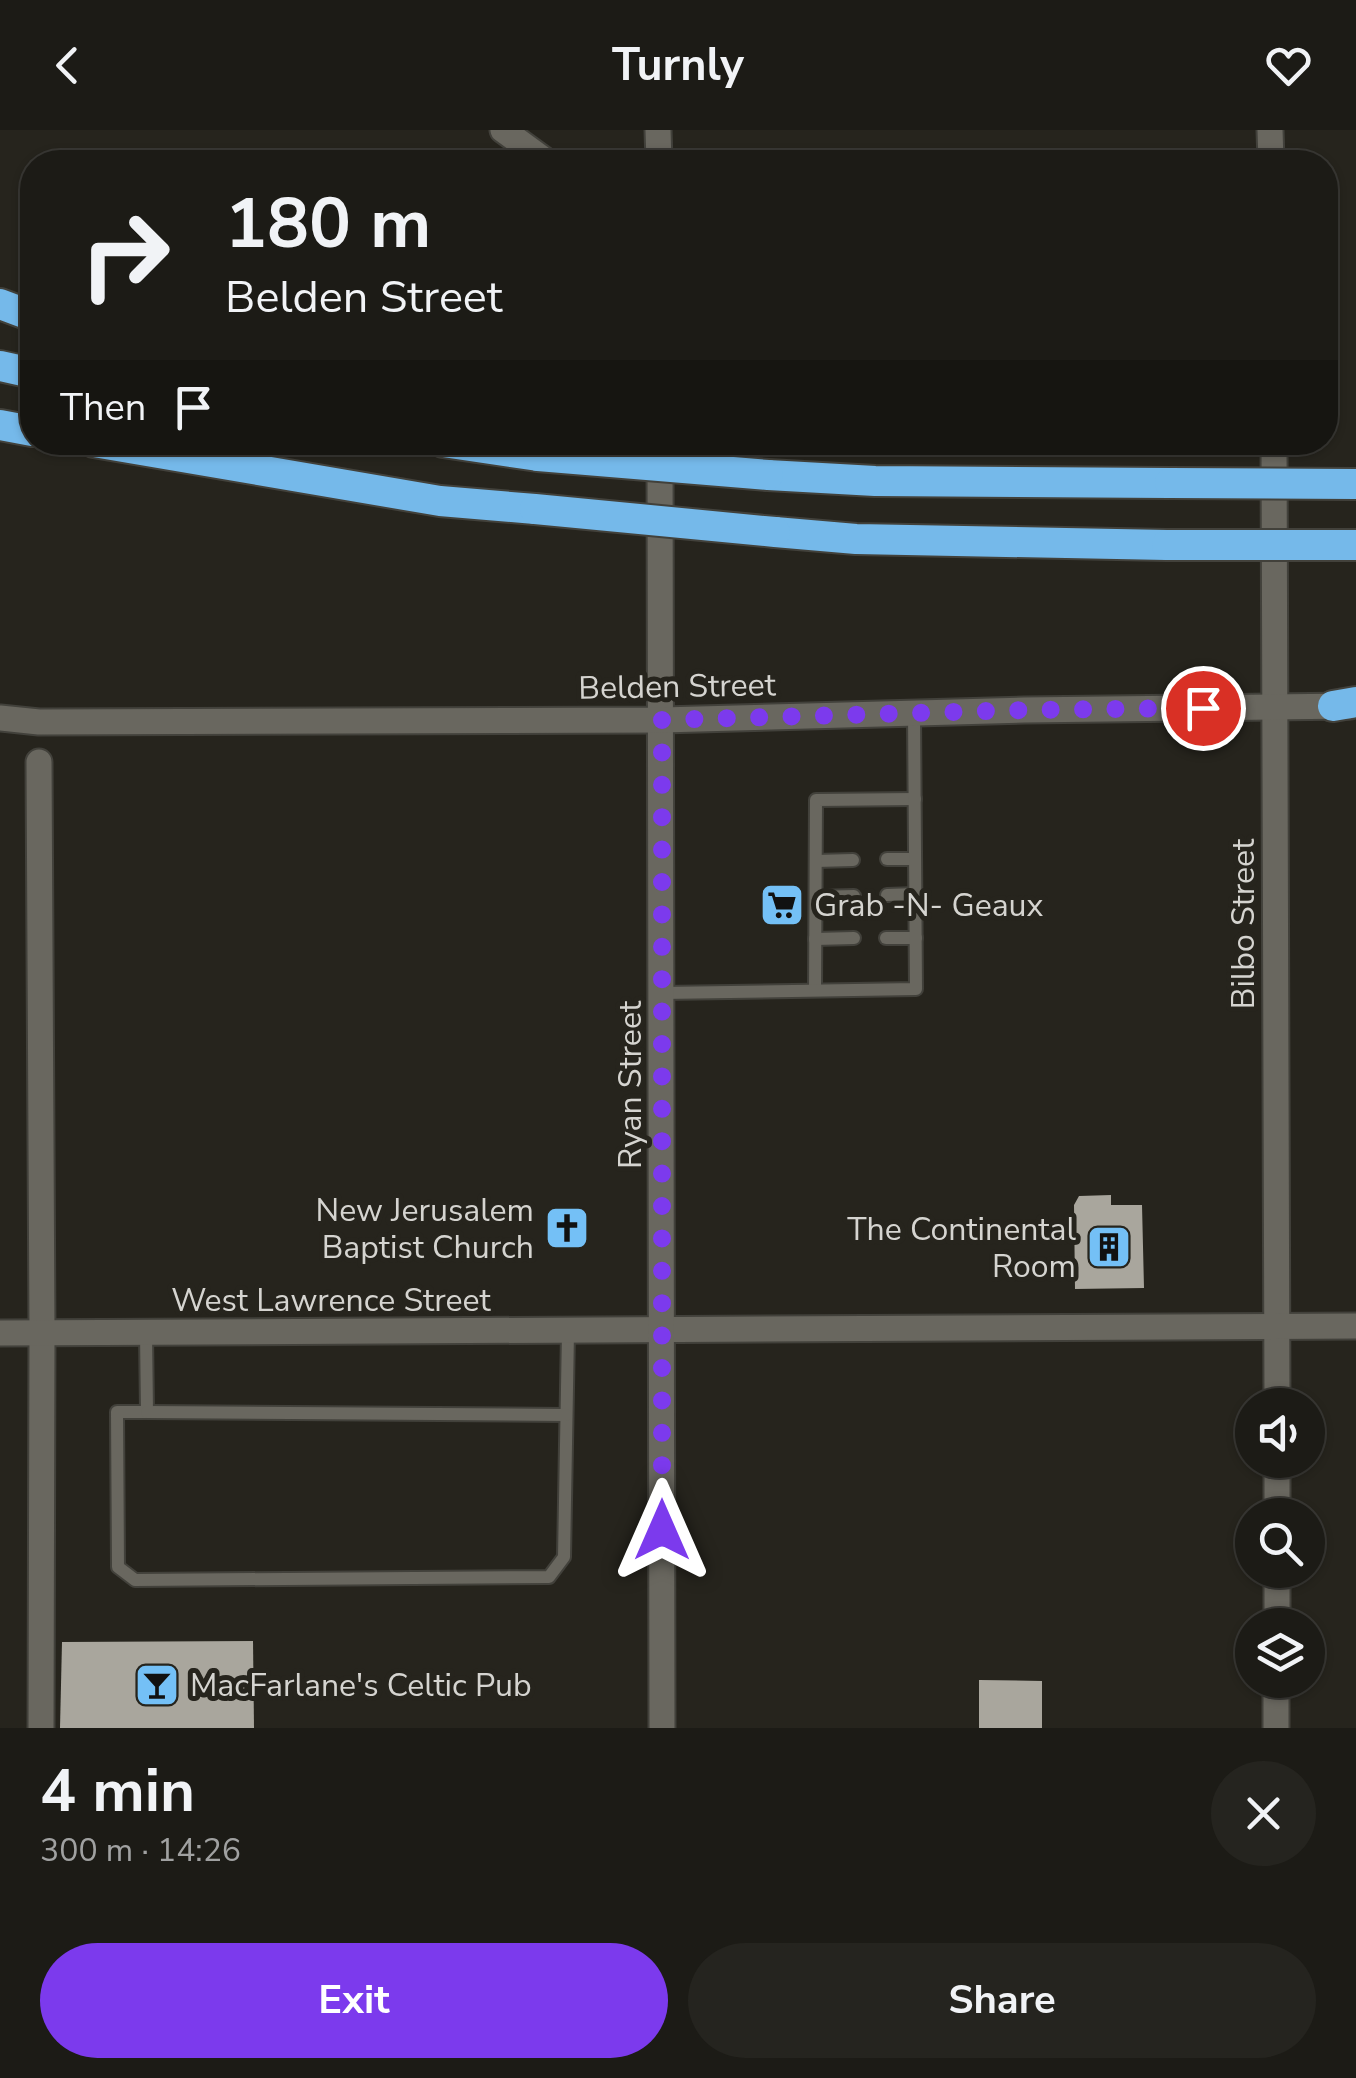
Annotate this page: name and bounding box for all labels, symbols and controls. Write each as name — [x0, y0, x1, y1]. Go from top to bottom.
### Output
text: Turnly — [612, 35, 744, 96]
icon: back — [40, 38, 95, 93]
icon: heart — [1261, 38, 1316, 93]
text: 180 m — [225, 176, 431, 272]
icon: right — [60, 190, 190, 320]
text: Belden Street — [225, 267, 503, 328]
icon: arrive — [166, 380, 221, 435]
text: Then — [60, 382, 146, 433]
street label: Belden Street — [578, 663, 777, 710]
pin — [1161, 666, 1246, 751]
icon: arrive — [1176, 681, 1231, 736]
street label: Bilbo Street — [1222, 838, 1265, 1009]
supermarket icon: Grab -N- Geaux — [759, 882, 805, 928]
place label: Grab -N- Geaux — [814, 884, 1044, 927]
street label: Ryan Street — [609, 1000, 652, 1169]
place label: New Jerusalem Baptist Church — [315, 1189, 534, 1269]
church icon: New Jerusalem Baptist Church — [544, 1205, 590, 1251]
place label: The Continental Room — [847, 1208, 1077, 1288]
building icon: The Continental Room — [1086, 1224, 1132, 1270]
street label: West Lawrence Street — [171, 1279, 492, 1322]
map controls — [1235, 1388, 1325, 1698]
button: sound — [1235, 1388, 1325, 1478]
position arrow — [610, 1478, 714, 1582]
button: search — [1235, 1498, 1325, 1588]
button: layers — [1235, 1608, 1325, 1698]
bar icon: MacFarlane's Celtic Pub — [134, 1662, 180, 1708]
place label: MacFarlane's Celtic Pub — [190, 1664, 532, 1707]
text: 4 min — [40, 1750, 195, 1832]
button: close — [1211, 1761, 1316, 1866]
text: 300 m · 14:26 — [40, 1829, 241, 1872]
button: Exit — [40, 1943, 668, 2058]
button: Share — [688, 1943, 1316, 2058]

